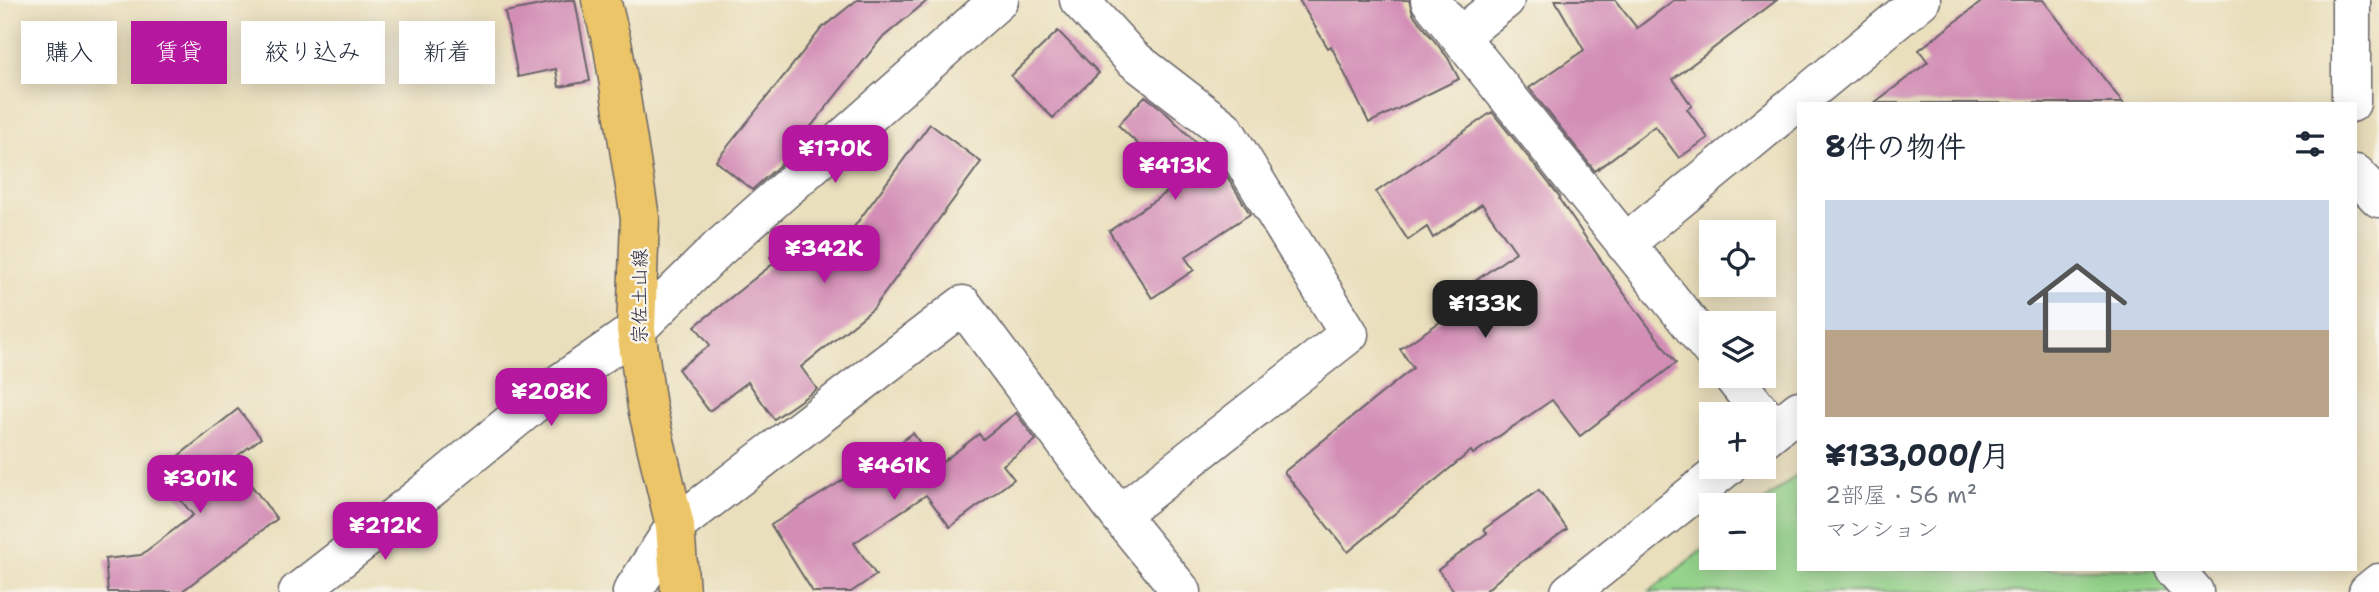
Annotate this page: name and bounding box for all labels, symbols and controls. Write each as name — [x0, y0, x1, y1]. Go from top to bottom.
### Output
chip: 購入 — [21, 21, 117, 84]
chip: 賃貸 — [131, 21, 227, 84]
chip: 絞り込み — [241, 21, 385, 84]
chip: 新着 — [399, 21, 495, 84]
pin: ¥170K — [786, 125, 884, 185]
icon: filters — [2291, 125, 2329, 163]
text: 8件の物件 — [1825, 126, 1966, 167]
text: ¥170K — [798, 133, 872, 163]
pin: ¥413K — [1126, 142, 1224, 202]
text: ¥413K — [1139, 150, 1211, 180]
map controls — [1699, 220, 1776, 570]
button: locate — [1699, 220, 1776, 297]
pin: ¥342K — [775, 226, 873, 285]
text: ¥342K — [785, 233, 863, 263]
icon: home — [2014, 245, 2140, 371]
street label: 宗佐土山線 — [627, 248, 652, 344]
pin: ¥133K — [1436, 280, 1534, 340]
text: ¥133K — [1449, 288, 1521, 318]
button: layers — [1699, 311, 1776, 388]
pin: ¥208K — [502, 368, 600, 428]
text: ¥208K — [511, 376, 591, 406]
button: + — [1699, 402, 1776, 479]
text: ¥133,000/月 — [1825, 435, 2010, 476]
pin: ¥461K — [845, 442, 943, 502]
text: ¥461K — [858, 450, 930, 480]
pin: ¥301K — [151, 456, 249, 515]
text: ¥301K — [163, 463, 237, 493]
text: 2部屋 · 56 m² — [1825, 480, 1977, 510]
button: − — [1699, 493, 1776, 570]
pin: ¥212K — [336, 503, 434, 562]
text: ¥212K — [349, 510, 421, 540]
text: マンション — [1825, 514, 1939, 544]

